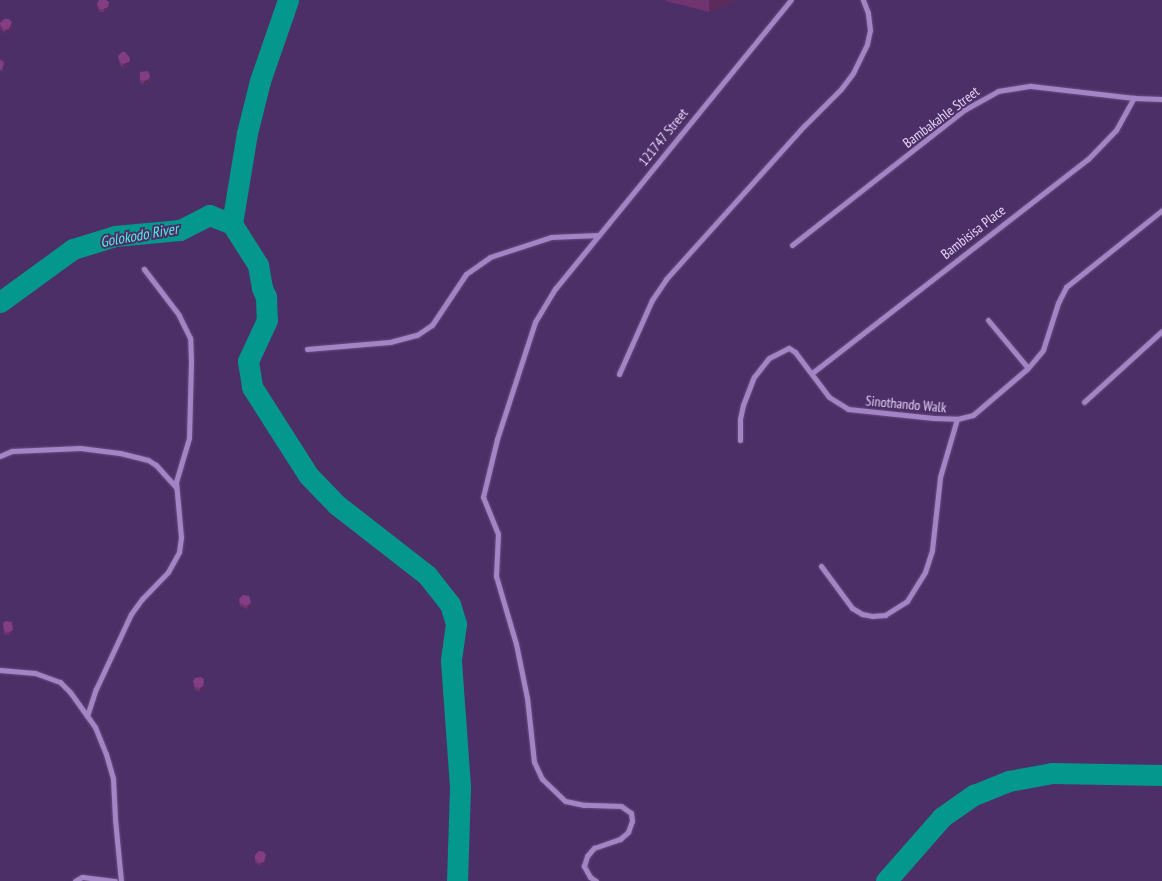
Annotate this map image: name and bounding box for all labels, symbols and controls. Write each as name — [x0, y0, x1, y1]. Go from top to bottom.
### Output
street label: Bambakahle Street — [900, 83, 982, 151]
street label: 121747 Street — [635, 105, 691, 169]
street label: Bambisisa Place — [937, 202, 1009, 262]
water label: Golokodo River — [99, 219, 179, 251]
street label: Sinothando Walk — [865, 392, 947, 416]

